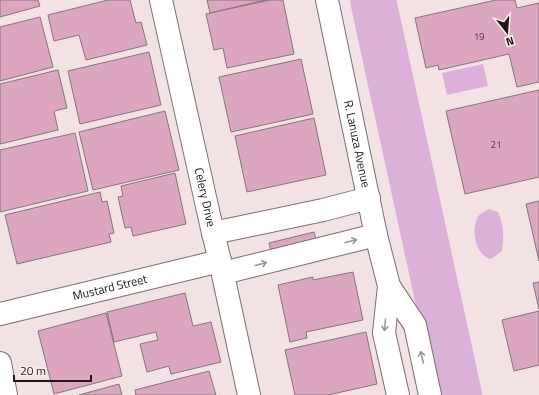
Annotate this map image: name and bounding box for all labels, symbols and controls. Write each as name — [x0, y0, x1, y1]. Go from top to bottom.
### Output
north arrow — [487, 12, 527, 52]
house number: 19 — [473, 29, 485, 44]
text: N — [504, 33, 516, 50]
street label: R. Lanuza Avenue — [339, 98, 376, 189]
house number: 21 — [490, 137, 502, 152]
street label: Celery Drive — [190, 166, 221, 228]
one-way arrow — [344, 237, 357, 244]
one-way arrow — [254, 259, 267, 267]
street label: Mustard Street — [70, 269, 150, 305]
one-way arrow — [381, 318, 389, 331]
one-way arrow — [417, 351, 425, 364]
scale bar — [14, 357, 91, 383]
text: 20 m — [20, 361, 46, 380]

